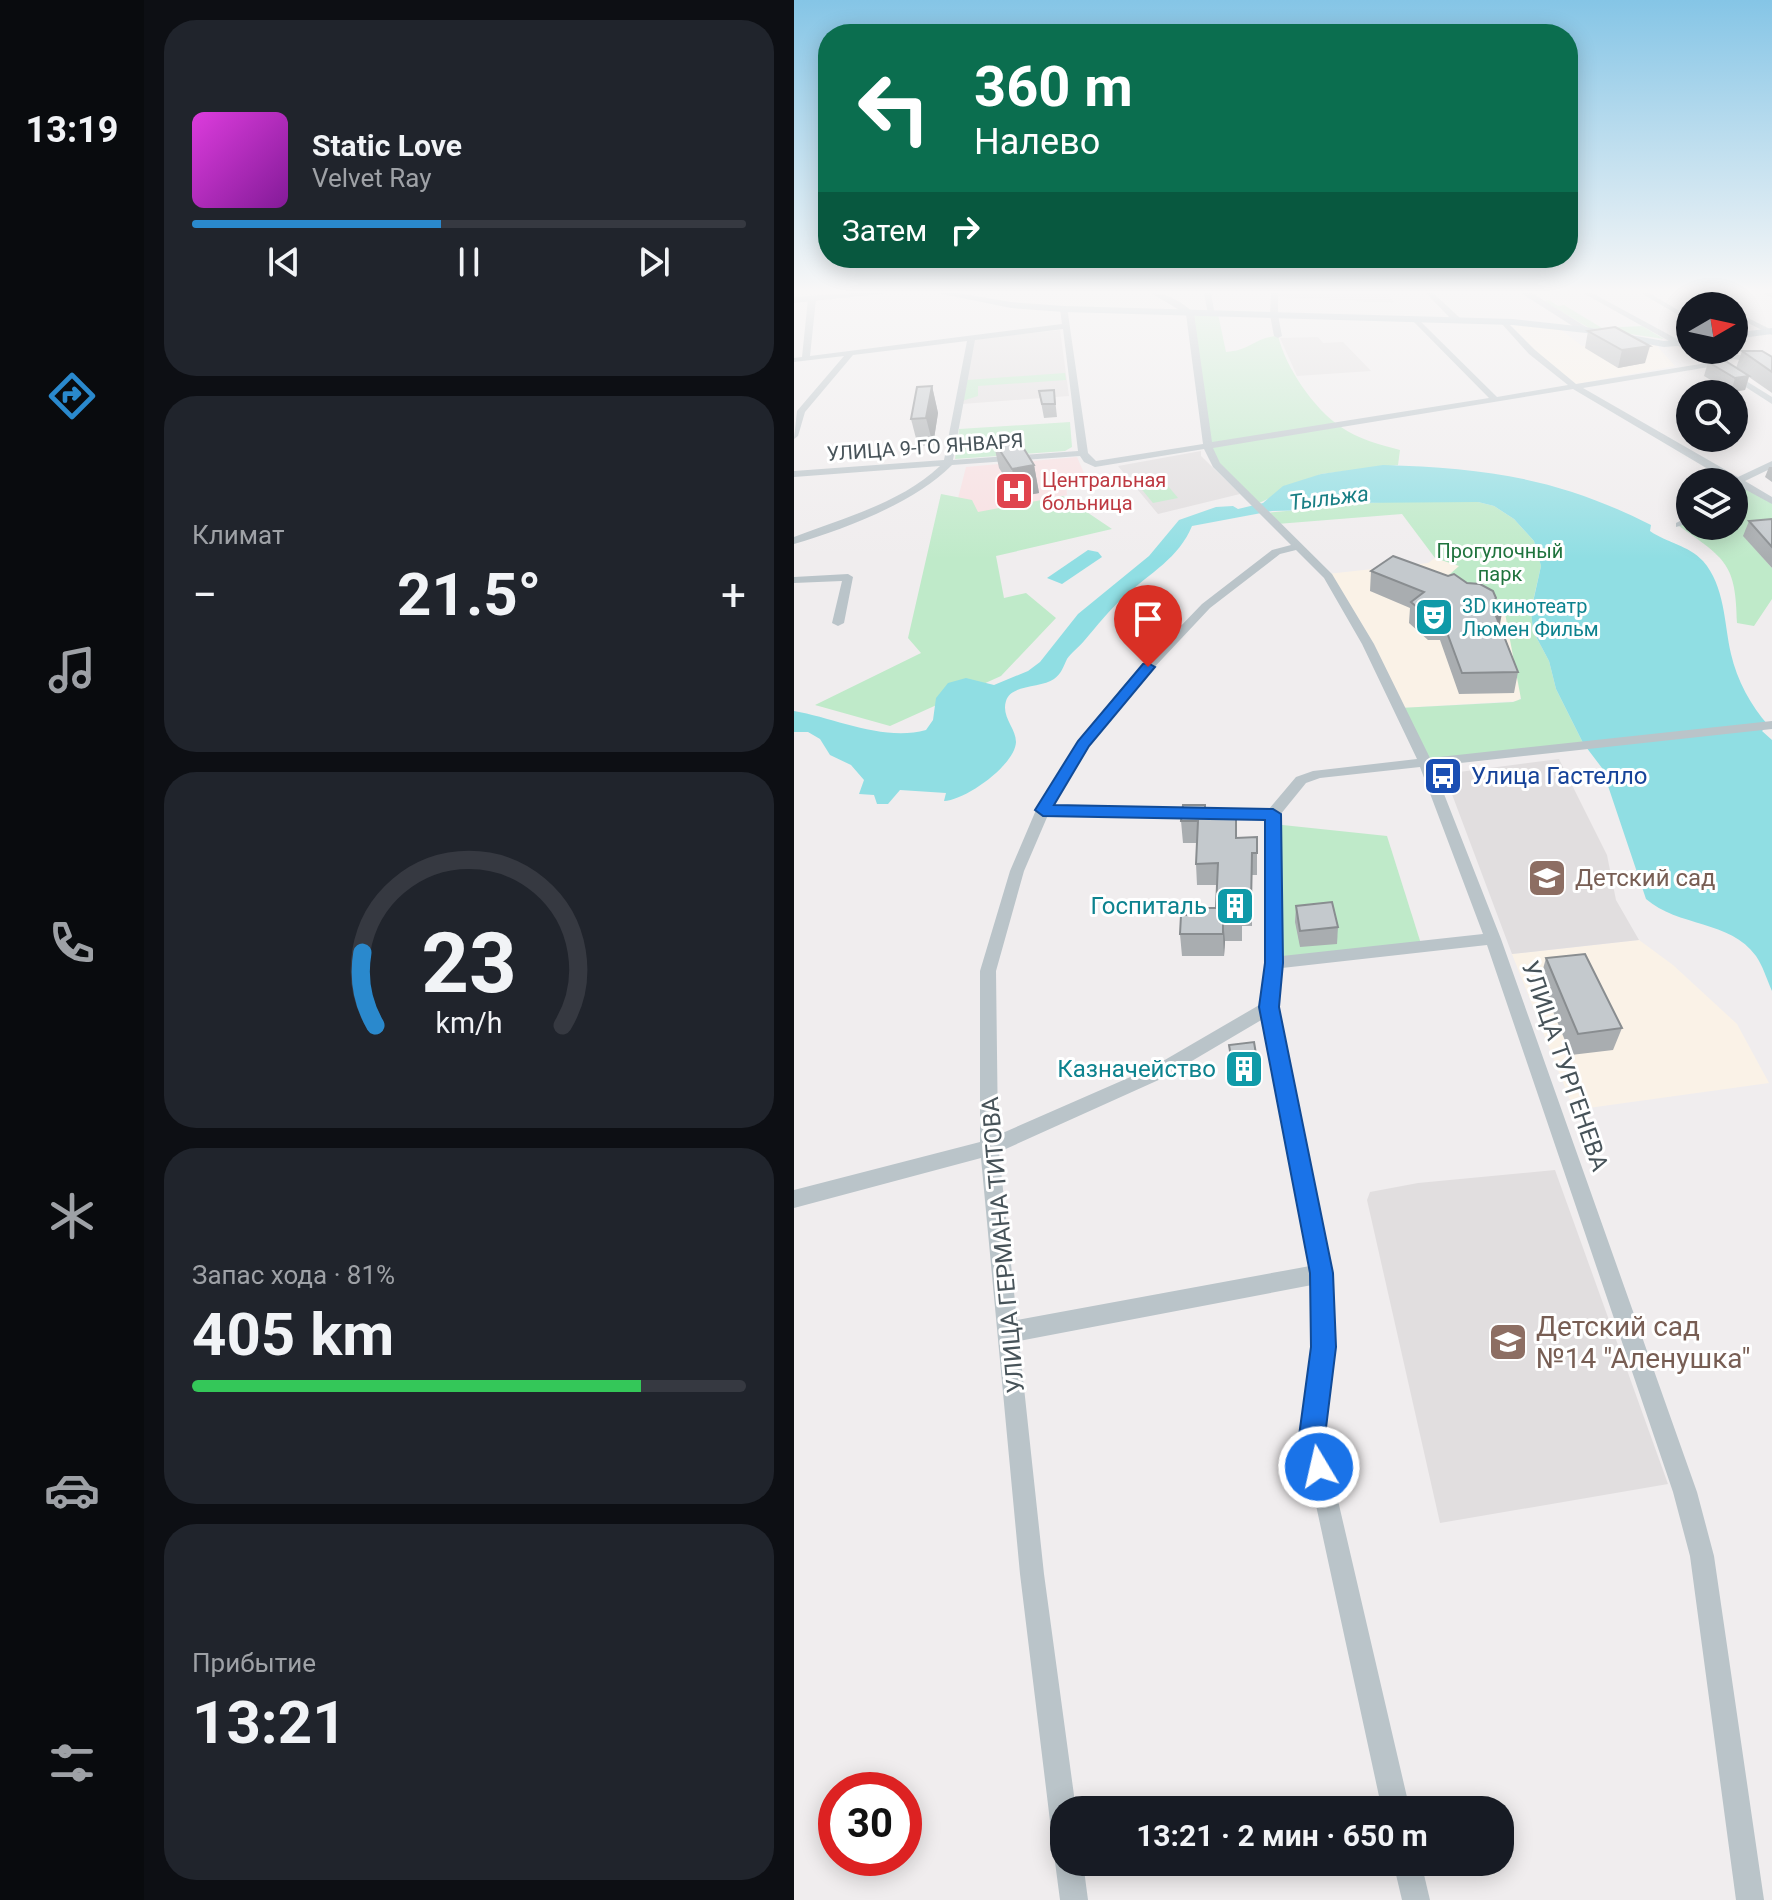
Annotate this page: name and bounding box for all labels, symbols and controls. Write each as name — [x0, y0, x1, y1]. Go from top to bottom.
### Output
text: 360 m — [974, 54, 1133, 120]
icon: left — [842, 56, 946, 160]
text: 13:19 — [26, 109, 118, 151]
text: Налево — [974, 121, 1100, 163]
text: Static Love — [312, 128, 462, 163]
text: Velvet Ray — [312, 163, 432, 193]
icon: right — [943, 208, 987, 252]
text: Затем — [842, 213, 927, 248]
icon: previous — [262, 240, 306, 284]
icon: pause — [447, 240, 491, 284]
icon: next — [632, 240, 676, 284]
north arrow — [1676, 292, 1748, 364]
map controls — [1676, 292, 1748, 540]
icon: directions — [44, 368, 100, 424]
button: search — [1676, 380, 1748, 452]
street label: УЛИЦА 9-ГО ЯНВАРЯ — [826, 428, 1024, 466]
place label: Центральная больница — [1042, 468, 1166, 515]
button: layers — [1676, 468, 1748, 540]
hospital icon: Центральная больница — [993, 470, 1035, 512]
water label: Тыльжа — [1288, 481, 1370, 515]
text: Климат — [192, 520, 284, 550]
park label: Прогулочный парк — [1437, 539, 1563, 586]
text: 21.5° — [397, 559, 541, 630]
text: − — [192, 569, 217, 621]
text: + — [721, 569, 746, 621]
pin — [1114, 585, 1182, 667]
place label: 3D кинотеатр Люмен Фильм — [1462, 594, 1599, 641]
theatre icon: 3D кинотеатр Люмен Фильм — [1413, 596, 1455, 638]
icon: arrive — [1126, 597, 1170, 641]
icon: music — [44, 642, 100, 698]
bus stop icon: Улица Гастелло — [1422, 755, 1464, 797]
place label: Улица Гастелло — [1471, 762, 1648, 790]
school or university icon: Детский сад — [1526, 857, 1568, 899]
place label: Детский сад — [1575, 864, 1716, 892]
building icon: Госпиталь — [1214, 885, 1256, 927]
place label: Госпиталь — [1091, 892, 1207, 920]
icon: phone — [44, 915, 100, 971]
text: 23 — [421, 915, 517, 1012]
street label: УЛИЦА ТУРГЕНЕВА — [1516, 957, 1614, 1175]
text: km/h — [435, 1006, 503, 1040]
building icon: Казначейство — [1223, 1048, 1265, 1090]
place label: Казначейство — [1057, 1055, 1216, 1083]
street label: УЛИЦА ГЕРМАНА ТИТОВА — [976, 1095, 1030, 1394]
icon: climate — [44, 1188, 100, 1244]
text: Запас хода · 81% — [192, 1260, 395, 1290]
text: 405 km — [192, 1299, 394, 1370]
place label: Детский сад №14 "Аленушка" — [1536, 1310, 1751, 1375]
school or university icon: Детский сад №14 "Аленушка" — [1487, 1321, 1529, 1363]
position arrow — [1277, 1425, 1361, 1509]
icon: car — [44, 1462, 100, 1518]
text: Прибытие — [192, 1648, 316, 1678]
text: 13:21 — [192, 1687, 347, 1758]
icon: filters — [44, 1735, 100, 1791]
speed limit sign: 30 — [818, 1772, 922, 1876]
text: 13:21 · 2 мин · 650 m — [1136, 1818, 1428, 1853]

